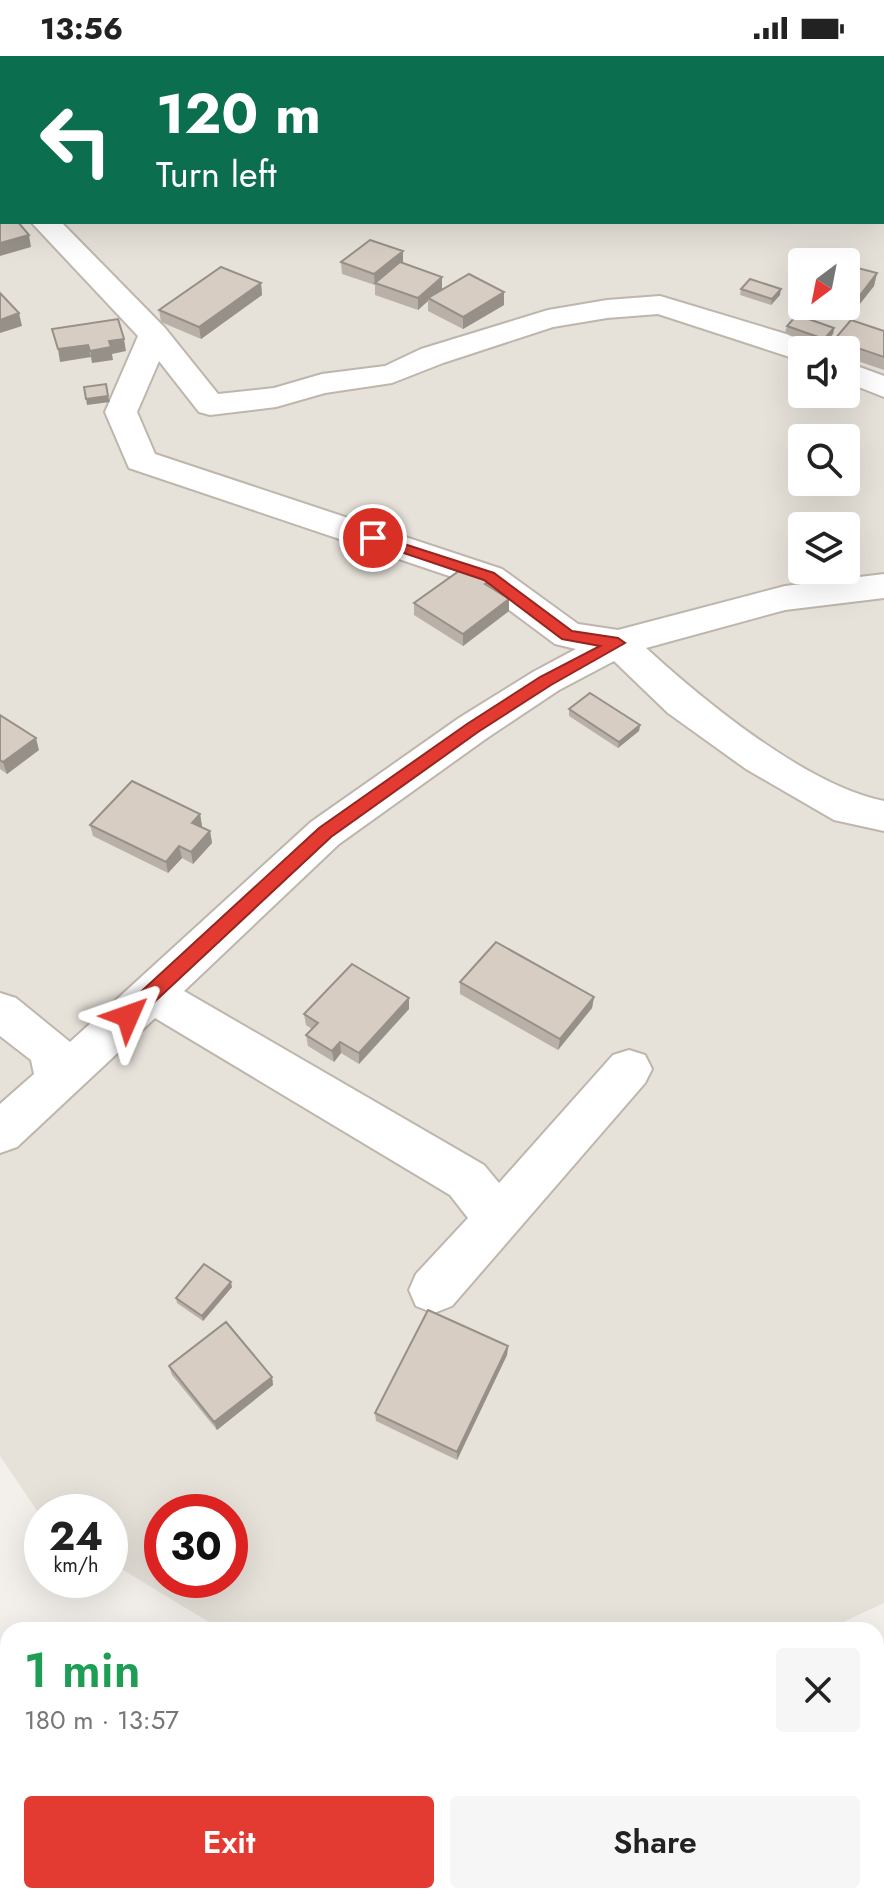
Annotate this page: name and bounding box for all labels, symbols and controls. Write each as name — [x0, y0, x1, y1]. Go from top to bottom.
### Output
text: 13:56 — [40, 7, 123, 50]
text: 120 m — [156, 73, 321, 154]
icon: left — [24, 88, 128, 192]
text: Turn left — [156, 148, 277, 200]
north arrow — [788, 248, 860, 320]
map controls — [788, 248, 860, 584]
button: sound — [788, 336, 860, 408]
button: search — [788, 424, 860, 496]
pin — [339, 504, 407, 572]
button: layers — [788, 512, 860, 584]
icon: arrive — [351, 516, 395, 560]
position arrow — [86, 974, 170, 1058]
speed limit sign: 30 — [144, 1494, 248, 1598]
text: 24 — [49, 1507, 103, 1565]
text: km/h — [53, 1551, 99, 1580]
text: 1 min — [24, 1636, 141, 1705]
button: close — [776, 1648, 860, 1732]
text: 180 m · 13:57 — [24, 1701, 179, 1739]
button: Exit — [24, 1796, 434, 1888]
button: Share — [450, 1796, 860, 1888]

